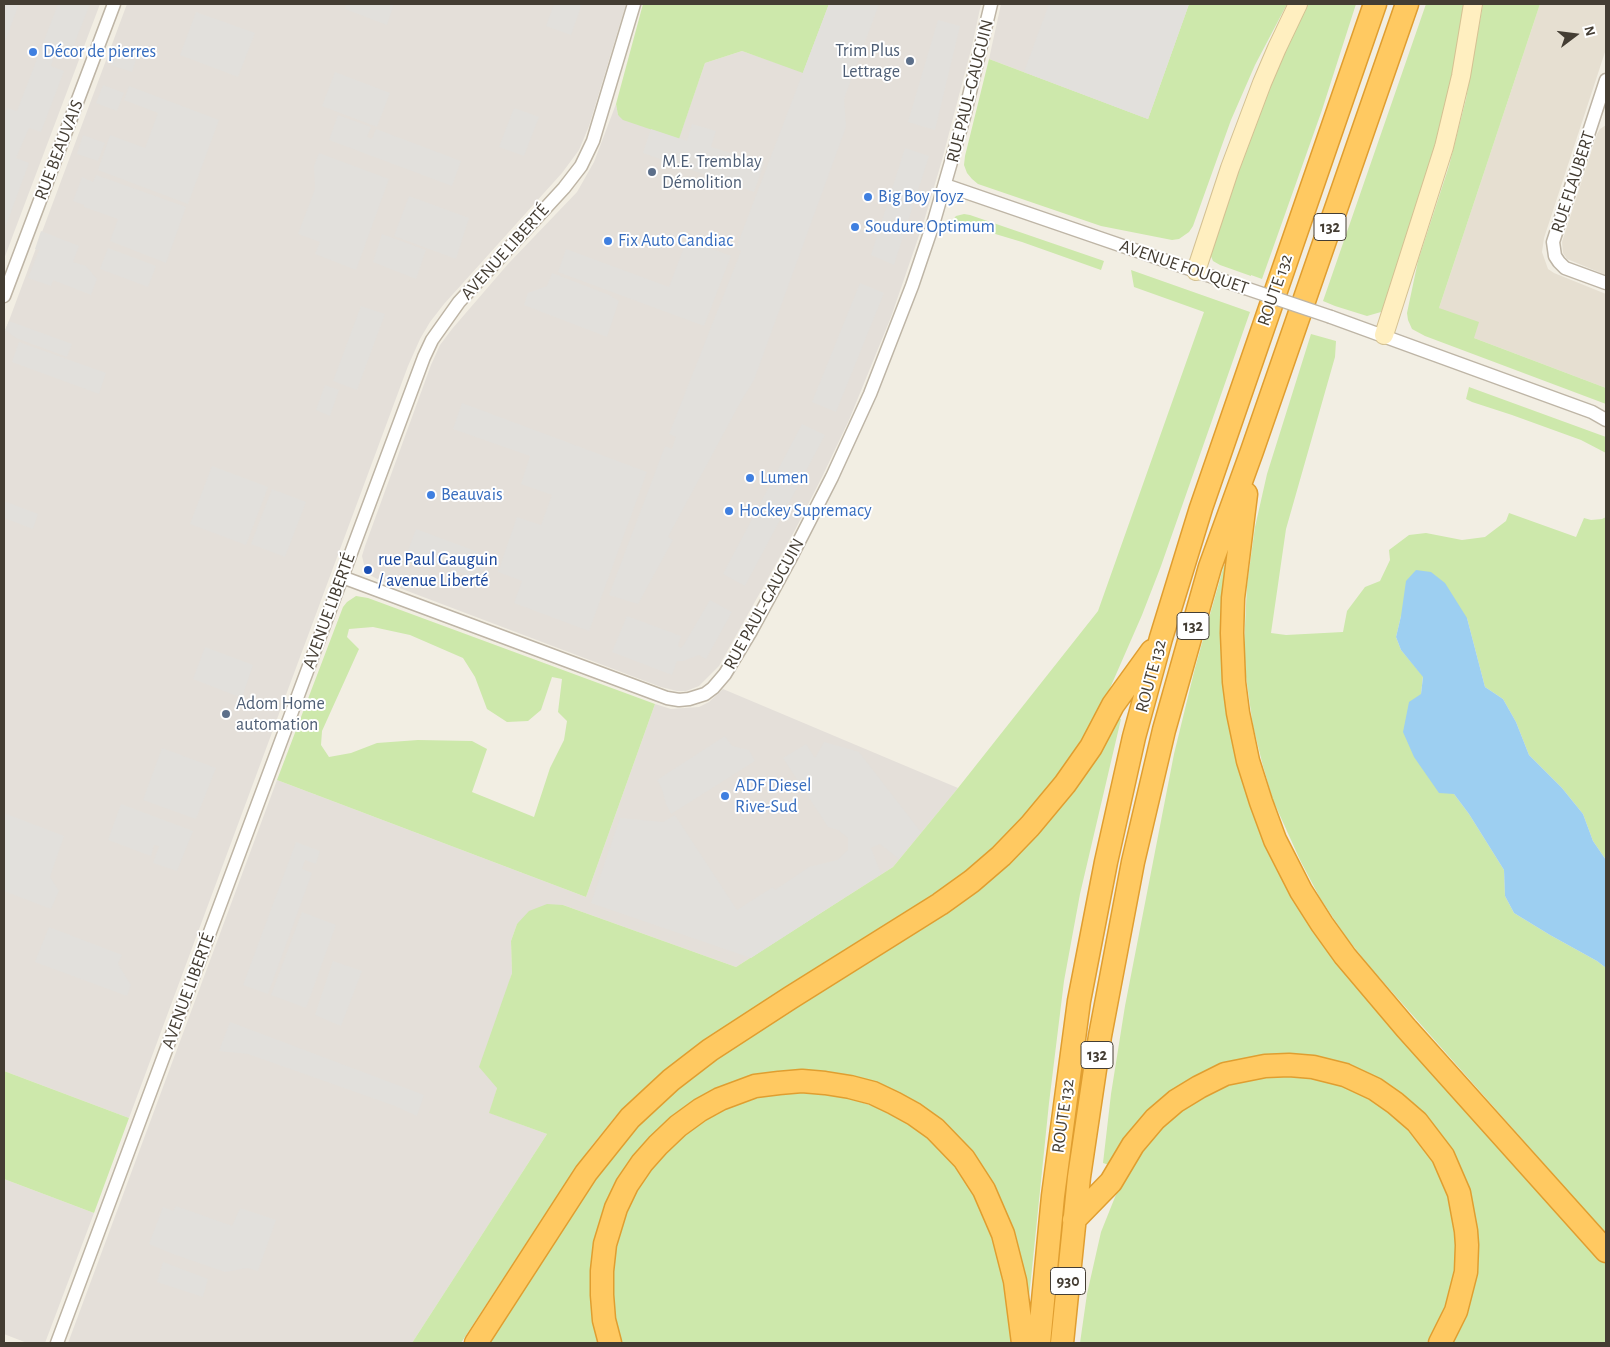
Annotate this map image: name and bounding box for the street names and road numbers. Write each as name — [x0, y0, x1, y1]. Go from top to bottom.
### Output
street label: RUE PAUL-GAUGUIN — [942, 17, 998, 165]
street label: RUE BEAUVAIS — [30, 97, 88, 203]
street label: RUE FLAUBERT — [1546, 128, 1600, 236]
street label: AVENUE LIBERTÉ — [456, 200, 554, 304]
road number: 132 — [1314, 213, 1346, 240]
street label: AVENUE FOUQUET — [1117, 235, 1251, 299]
street label: ROUTE 132 — [1253, 251, 1297, 329]
street label: RUE PAUL-GAUGUIN — [719, 535, 809, 673]
street label: AVENUE LIBERTÉ — [298, 550, 360, 672]
road number: 132 — [1177, 612, 1209, 640]
street label: ROUTE 132 — [1131, 637, 1171, 715]
street label: AVENUE LIBERTÉ — [157, 930, 219, 1052]
road number: 132 — [1081, 1042, 1113, 1068]
street label: ROUTE 132 — [1047, 1077, 1079, 1155]
road number: 930 — [1050, 1268, 1086, 1294]

